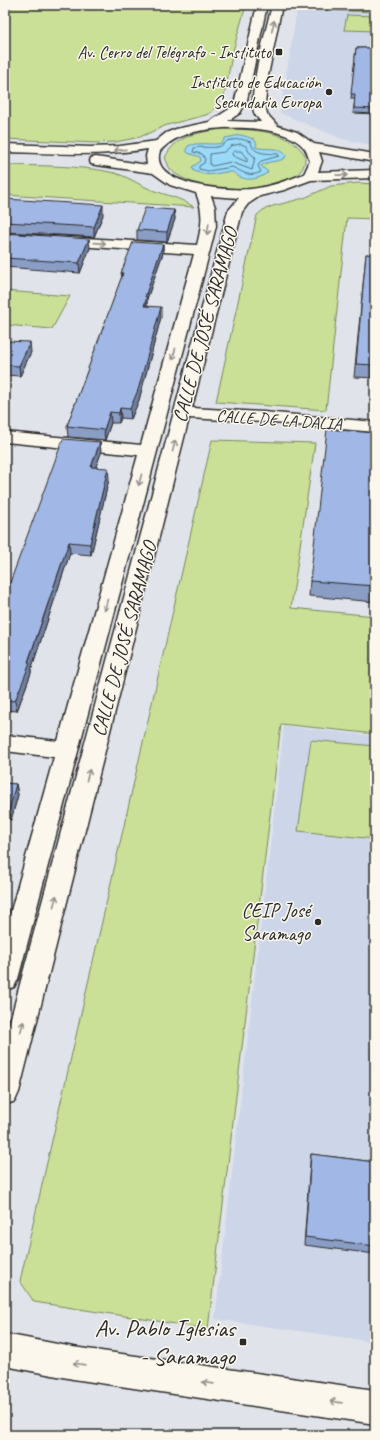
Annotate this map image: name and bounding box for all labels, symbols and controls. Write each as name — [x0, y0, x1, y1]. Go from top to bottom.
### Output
one-way arrow — [269, 20, 277, 33]
place label: Av. Cerro del Telégrafo - Instituto — [77, 42, 272, 63]
marker: Av. Cerro del Telégrafo - Instituto — [274, 47, 284, 57]
place label: Instituto de Educación Secundaria Europa — [190, 72, 322, 113]
marker: Instituto de Educación Secundaria Europa — [324, 87, 334, 97]
one-way arrow — [114, 146, 127, 154]
one-way arrow — [335, 171, 348, 179]
one-way arrow — [203, 222, 211, 235]
street label: CALLE DE JOSÉ SARAMAGO — [167, 223, 244, 425]
one-way arrow — [93, 240, 106, 247]
one-way arrow — [170, 348, 177, 361]
street label: CALLE DE LA DALIA — [216, 405, 344, 435]
one-way arrow — [171, 440, 178, 453]
one-way arrow — [136, 473, 143, 486]
street label: CALLE DE JOSÉ SARAMAGO — [86, 537, 163, 739]
one-way arrow — [102, 599, 109, 612]
one-way arrow — [85, 769, 92, 782]
one-way arrow — [52, 895, 59, 908]
place label: CEIP José Saramago — [241, 898, 313, 946]
marker: CEIP José Saramago — [313, 917, 323, 927]
one-way arrow — [19, 1021, 26, 1034]
place label: Av. Pablo Iglesias - Saramago — [95, 1313, 237, 1371]
marker: Av. Pablo Iglesias - Saramago — [238, 1337, 248, 1347]
one-way arrow — [73, 1360, 86, 1368]
one-way arrow — [202, 1379, 215, 1387]
one-way arrow — [330, 1398, 343, 1406]

